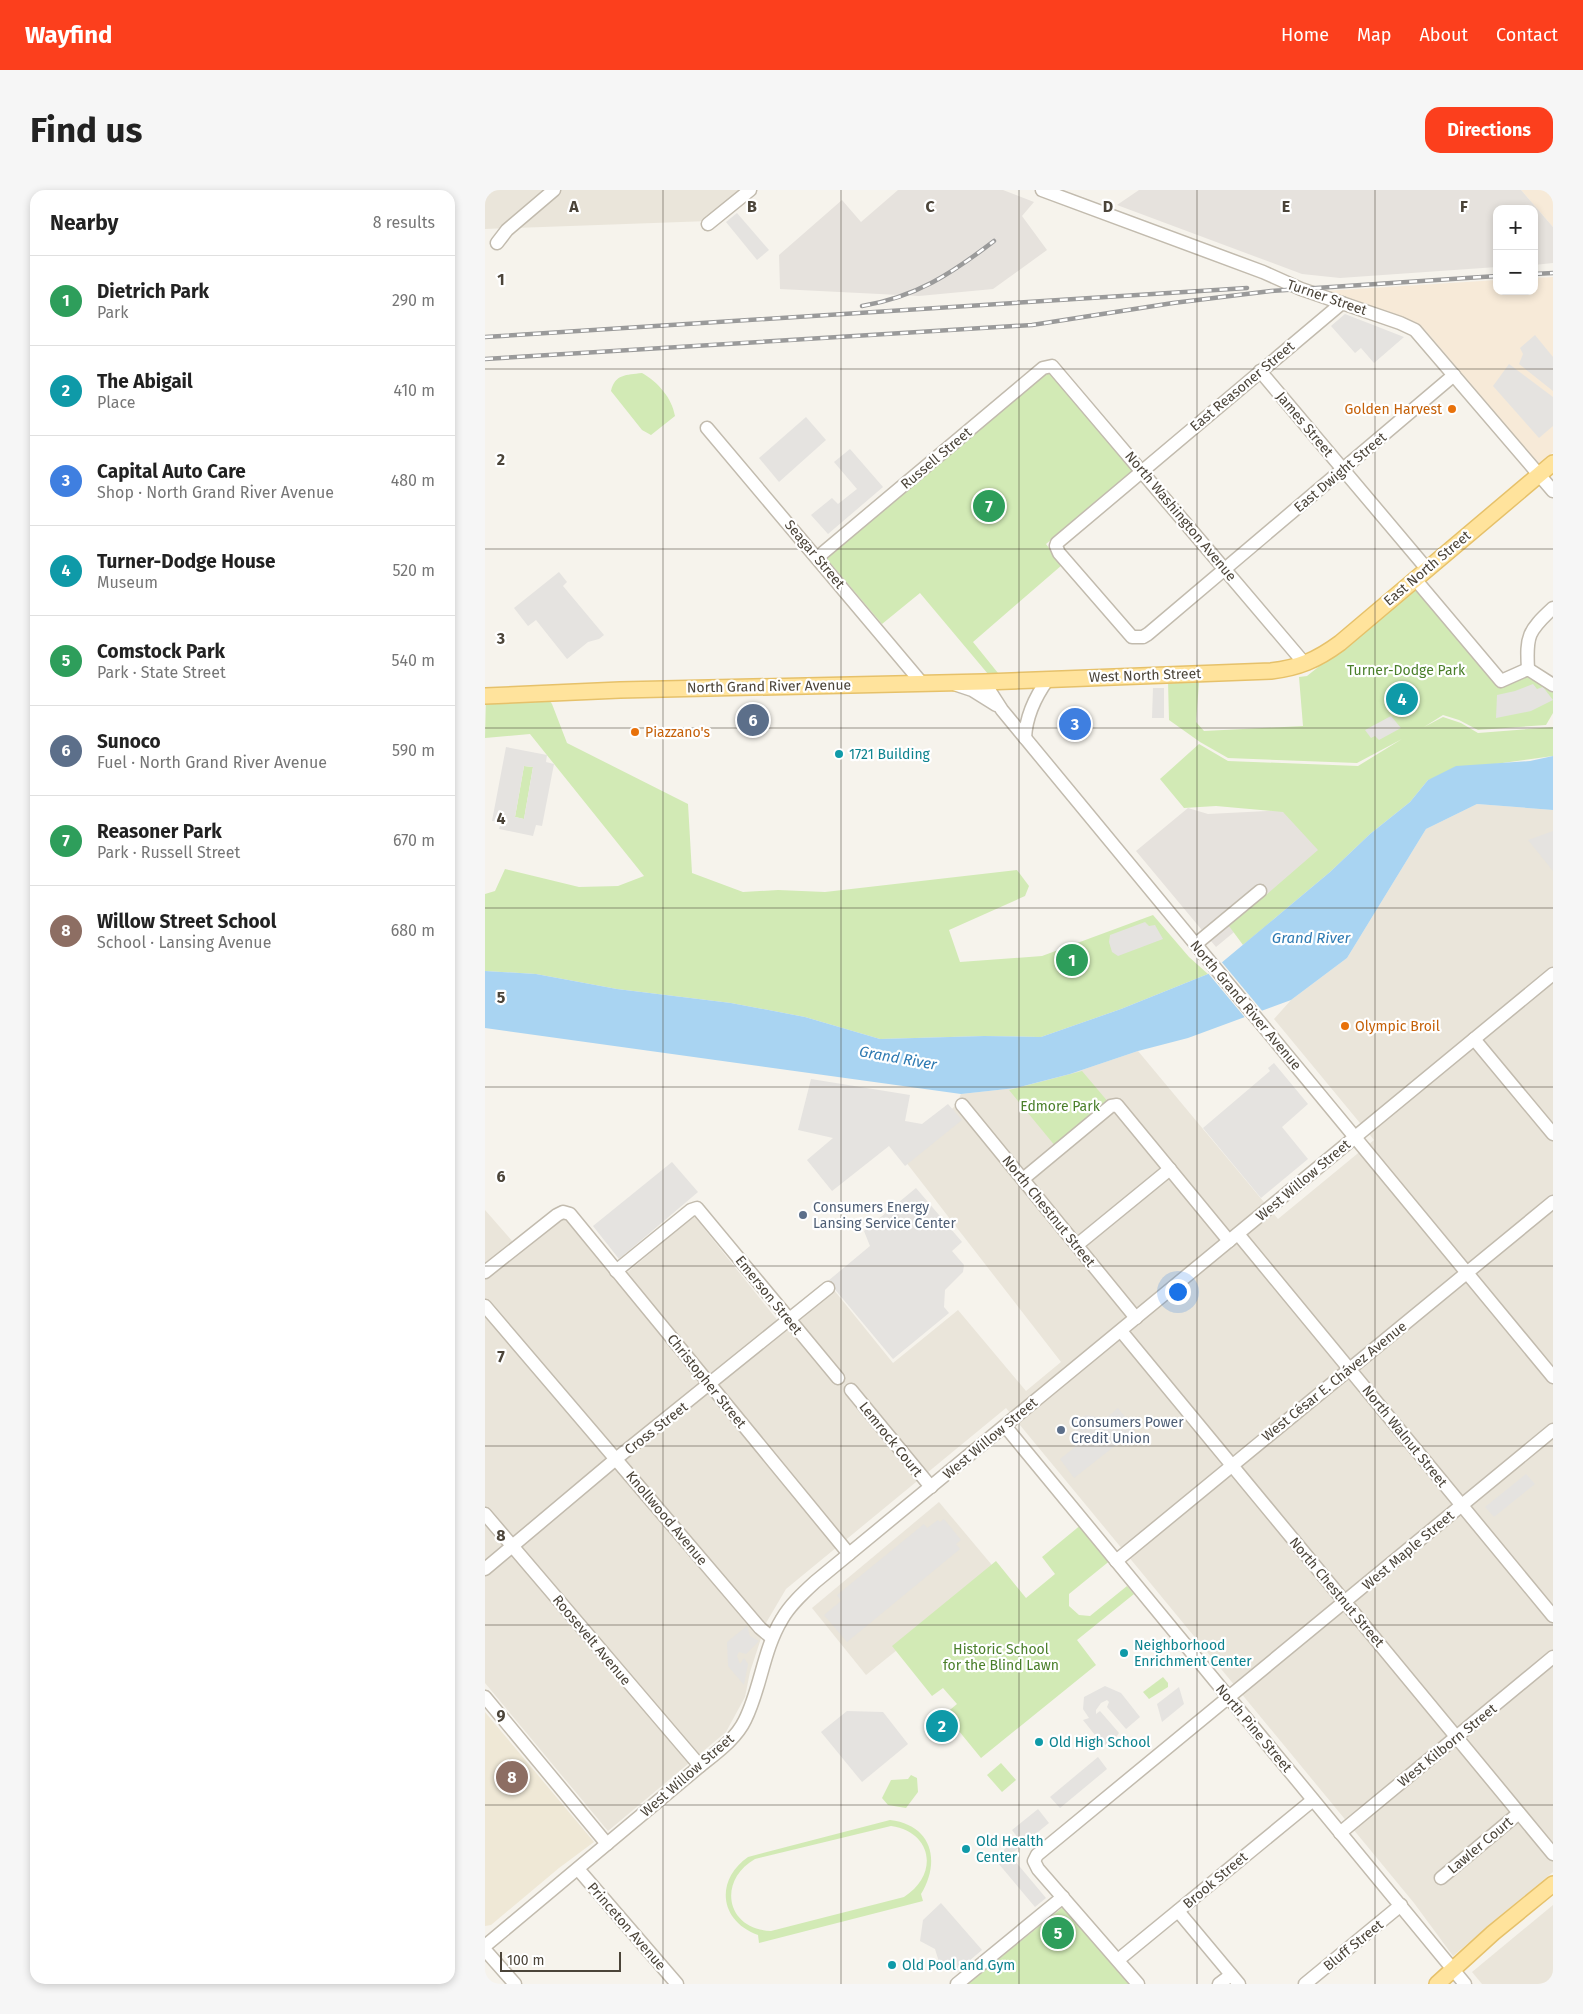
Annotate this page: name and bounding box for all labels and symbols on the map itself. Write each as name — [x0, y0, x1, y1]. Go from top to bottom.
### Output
text: A — [568, 197, 579, 216]
text: B — [747, 197, 757, 216]
text: C — [925, 197, 935, 216]
text: D — [1103, 197, 1113, 216]
text: E — [1282, 197, 1290, 216]
text: F — [1460, 197, 1468, 216]
text: 1 — [497, 270, 505, 289]
street label: Turner Street — [1285, 276, 1370, 319]
street label: East Reasoner Street — [1187, 337, 1299, 435]
street label: James Street — [1272, 388, 1337, 461]
place label: Golden Harvest — [1344, 401, 1443, 418]
marker: Golden Harvest — [1446, 403, 1458, 415]
street label: Russell Street — [897, 423, 976, 493]
street label: East Dwight Street — [1291, 428, 1391, 516]
street label: North Washington Avenue — [1121, 448, 1240, 585]
text: 2 — [497, 450, 505, 469]
pin: 7 — [973, 487, 1005, 525]
street label: Seagar Street — [781, 517, 849, 593]
street label: East North Street — [1380, 526, 1475, 610]
text: 3 — [496, 629, 505, 648]
park label: Turner-Dodge Park — [1347, 662, 1466, 679]
street label: West North Street — [1089, 665, 1202, 686]
street label: North Grand River Avenue — [687, 677, 851, 696]
pin: 4 — [1386, 680, 1418, 718]
pin: 6 — [737, 701, 769, 739]
pin: 3 — [1059, 705, 1091, 743]
place label: Piazzano's — [645, 724, 711, 741]
marker: Piazzano's — [629, 726, 641, 738]
place label: 1721 Building — [849, 746, 931, 763]
marker: 1721 Building — [833, 748, 845, 760]
text: 4 — [496, 809, 506, 828]
water label: Grand River — [1272, 929, 1352, 947]
street label: North Grand River Avenue — [1186, 937, 1305, 1074]
pin: 1 — [1056, 941, 1088, 979]
text: 5 — [497, 988, 506, 1007]
place label: Olympic Broil — [1355, 1018, 1440, 1035]
marker: Olympic Broil — [1339, 1020, 1351, 1032]
water label: Grand River — [858, 1042, 939, 1074]
park label: Edmore Park — [1020, 1098, 1101, 1115]
street label: West Willow Street — [1253, 1135, 1355, 1225]
street label: North Chestnut Street — [998, 1152, 1099, 1271]
text: 6 — [496, 1167, 506, 1186]
place label: Consumers Energy Lansing Service Center — [813, 1199, 956, 1232]
marker: Consumers Energy Lansing Service Center — [797, 1209, 809, 1221]
street label: Emerson Street — [732, 1252, 806, 1339]
your location — [1165, 1279, 1191, 1305]
street label: West César E. Chávez Avenue — [1259, 1318, 1410, 1445]
street label: Christopher Street — [663, 1331, 750, 1432]
text: 7 — [497, 1347, 505, 1366]
street label: North Walnut Street — [1358, 1382, 1451, 1491]
street label: West Willow Street — [940, 1393, 1042, 1483]
street label: Cross Street — [621, 1398, 692, 1458]
street label: Lemrock Court — [855, 1398, 927, 1481]
place label: Consumers Power Credit Union — [1071, 1414, 1184, 1447]
marker: Consumers Power Credit Union — [1055, 1424, 1067, 1436]
street label: Knollwood Avenue — [622, 1468, 711, 1569]
street label: West Maple Street — [1359, 1506, 1458, 1594]
text: 8 — [496, 1526, 506, 1545]
street label: North Chestnut Street — [1286, 1534, 1388, 1651]
street label: Roosevelt Avenue — [549, 1592, 634, 1689]
place label: Neighborhood Enrichment Center — [1134, 1637, 1252, 1670]
park label: Historic School for the Blind Lawn — [943, 1641, 1059, 1674]
marker: Neighborhood Enrichment Center — [1118, 1647, 1130, 1659]
street label: North Pine Street — [1212, 1681, 1296, 1777]
street label: West Kilborn Street — [1394, 1700, 1501, 1791]
text: 9 — [497, 1706, 506, 1725]
pin: 2 — [926, 1707, 958, 1745]
street label: West Willow Street — [637, 1730, 738, 1820]
place label: Old High School — [1049, 1734, 1150, 1751]
marker: Old High School — [1033, 1736, 1045, 1748]
pin: 8 — [496, 1758, 528, 1796]
street label: Lawler Court — [1444, 1813, 1517, 1877]
place label: Old Health Center — [976, 1833, 1044, 1866]
marker: Old Health Center — [960, 1843, 972, 1855]
street label: Brook Street — [1180, 1848, 1252, 1912]
street label: Princeton Avenue — [584, 1879, 669, 1974]
pin: 5 — [1042, 1914, 1074, 1952]
street label: Bluff Street — [1320, 1916, 1387, 1975]
scale bar — [500, 1949, 621, 1972]
place label: Old Pool and Gym — [902, 1957, 1015, 1974]
marker: Old Pool and Gym — [886, 1959, 898, 1971]

